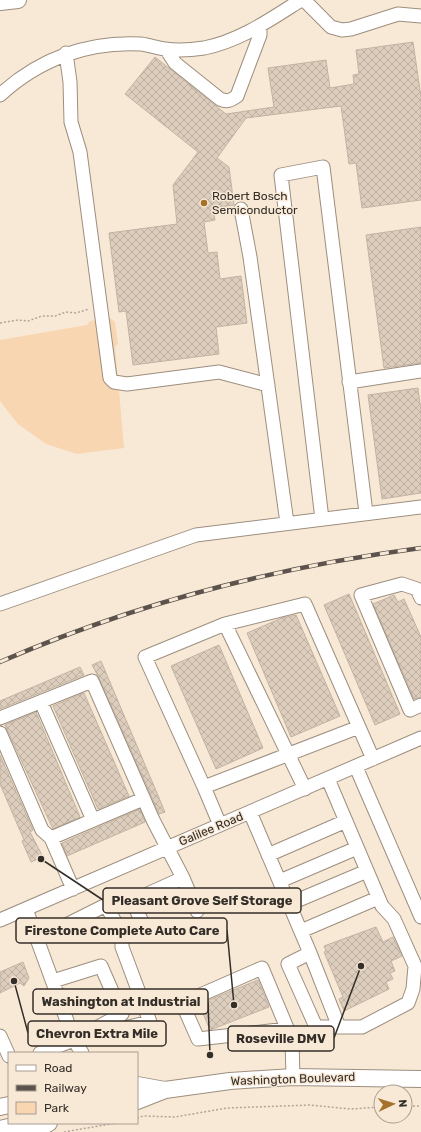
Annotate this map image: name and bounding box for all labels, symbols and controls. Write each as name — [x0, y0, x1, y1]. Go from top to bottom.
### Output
place label: Robert Bosch Semiconductor — [212, 189, 298, 217]
marker: Robert Bosch Semiconductor — [199, 198, 209, 208]
street label: Galilee Road — [177, 809, 245, 849]
callout: Pleasant Grove Self Storage — [103, 888, 301, 913]
text: Pleasant Grove Self Storage — [111, 893, 293, 908]
callout: Firestone Complete Auto Care — [16, 918, 227, 943]
text: Firestone Complete Auto Care — [25, 923, 220, 938]
callout: Washington at Industrial — [33, 989, 208, 1014]
text: Washington at Industrial — [41, 994, 201, 1009]
callout: Chevron Extra Mile — [28, 1021, 166, 1046]
text: Chevron Extra Mile — [36, 1026, 158, 1041]
callout: Roseville DMV — [228, 1026, 334, 1051]
text: Roseville DMV — [236, 1031, 326, 1046]
legend — [8, 1052, 138, 1124]
text: Road — [44, 1061, 72, 1075]
street label: Washington Boulevard — [230, 1070, 356, 1088]
text: Railway — [44, 1081, 87, 1095]
north arrow — [373, 1084, 413, 1124]
text: N — [396, 1099, 409, 1108]
text: Park — [44, 1101, 70, 1115]

